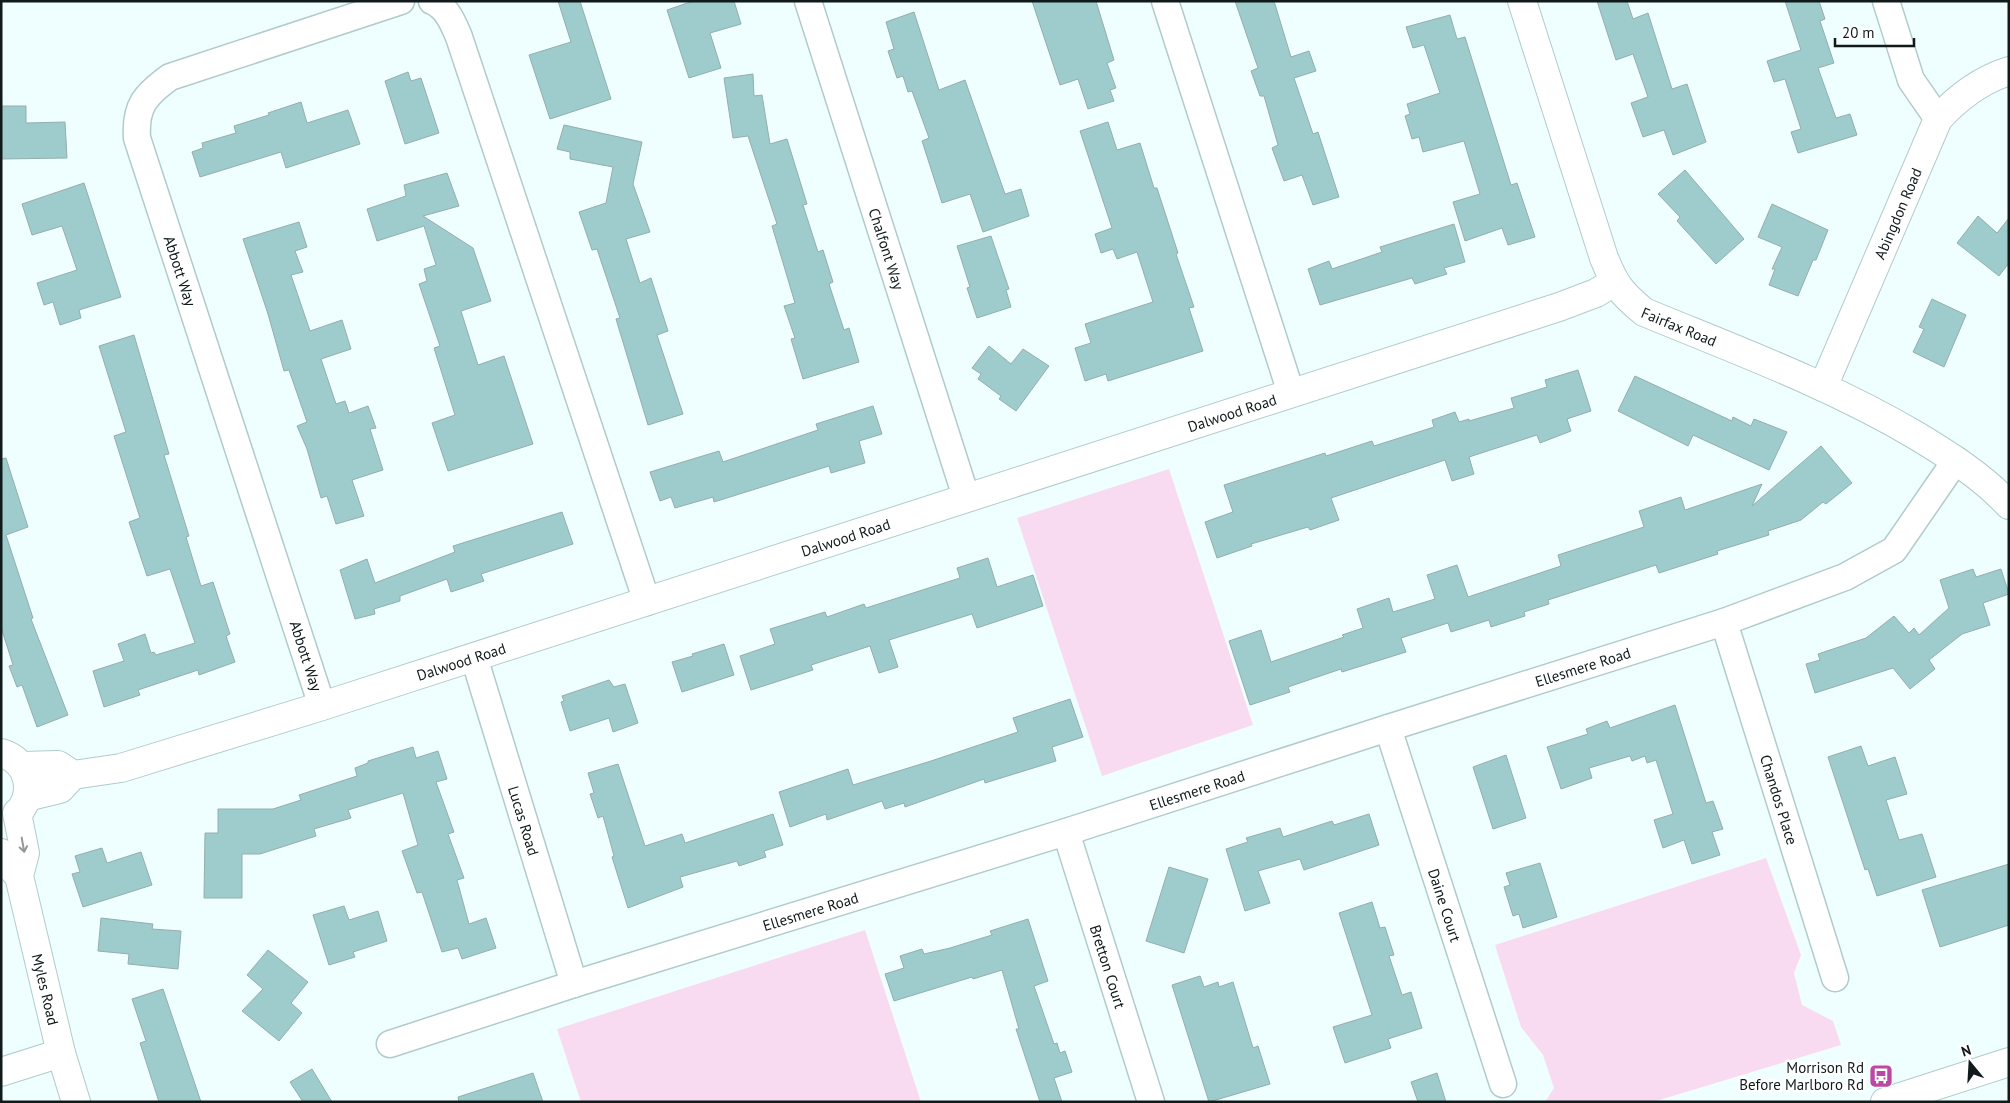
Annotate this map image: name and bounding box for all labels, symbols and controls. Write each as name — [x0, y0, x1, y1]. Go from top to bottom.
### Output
scale bar — [1835, 15, 1914, 47]
text: 20 m — [1842, 23, 1875, 42]
street label: Abingdon Road — [1870, 165, 1925, 262]
street label: Chalfont Way — [865, 206, 909, 292]
street label: Abbott Way — [160, 233, 200, 309]
street label: Fairfax Road — [1639, 303, 1720, 350]
street label: Dalwood Road — [1185, 389, 1279, 436]
street label: Dalwood Road — [799, 514, 892, 560]
street label: Abbott Way — [286, 618, 326, 694]
street label: Dalwood Road — [414, 638, 508, 684]
street label: Ellesmere Road — [1533, 643, 1633, 691]
street label: Chandos Place — [1756, 752, 1802, 847]
street label: Ellesmere Road — [1147, 765, 1247, 814]
street label: Lucas Road — [504, 783, 544, 858]
one-way arrow — [19, 836, 29, 852]
street label: Daine Court — [1424, 866, 1466, 944]
street label: Ellesmere Road — [760, 887, 861, 935]
street label: Bretton Court — [1086, 922, 1130, 1011]
street label: Myles Road — [28, 952, 64, 1027]
north arrow — [1945, 1038, 1995, 1088]
text: N — [1959, 1041, 1973, 1061]
place label: Morrison Rd Before Marlboro Rd — [1739, 1058, 1864, 1094]
bus stop icon: Morrison Rd Before Marlboro Rd — [1868, 1063, 1894, 1089]

